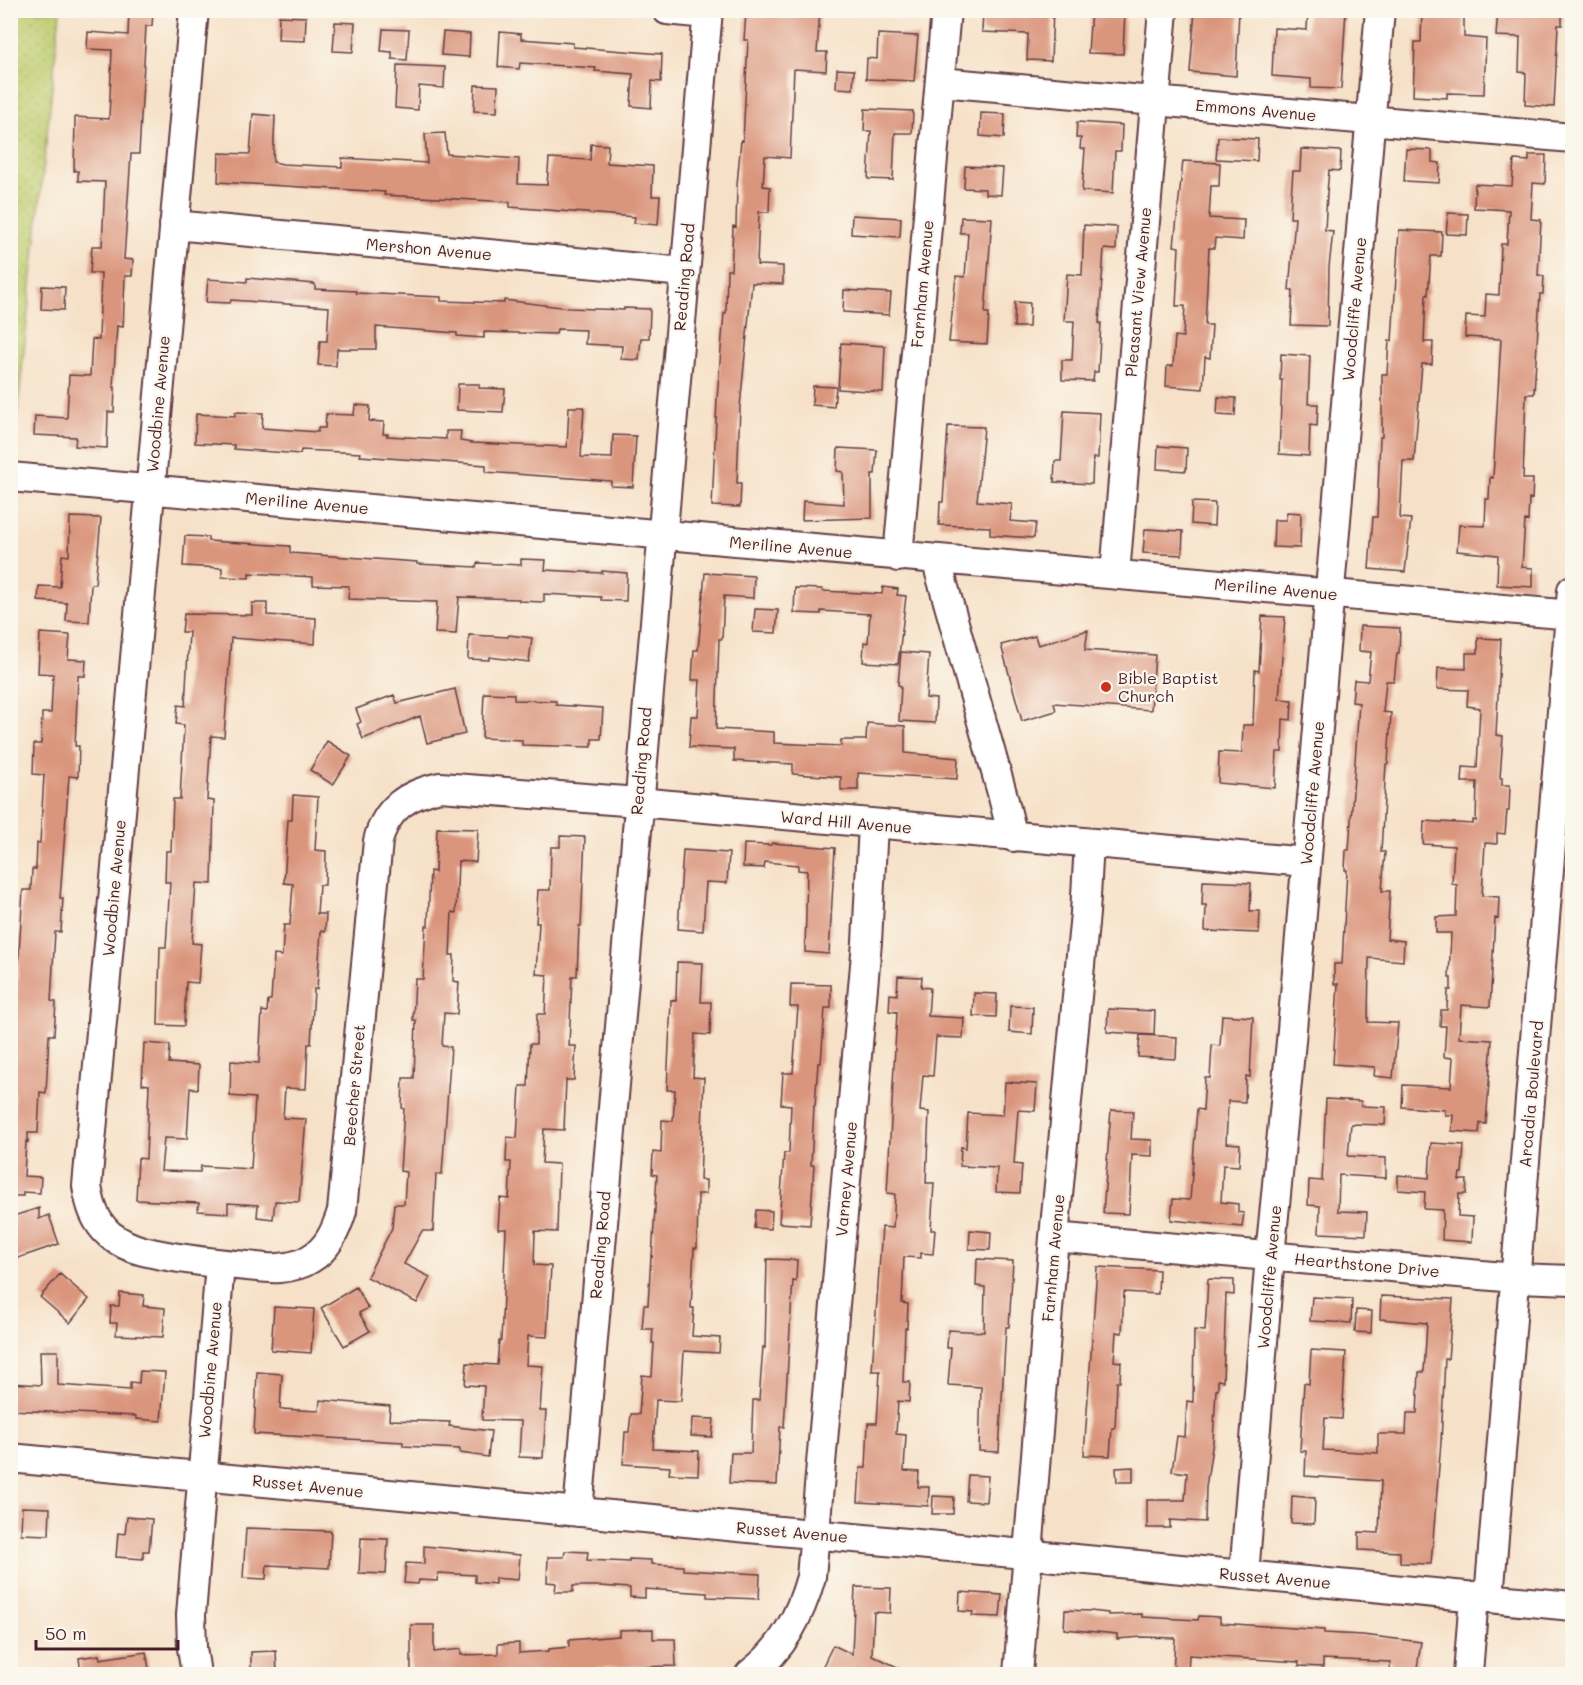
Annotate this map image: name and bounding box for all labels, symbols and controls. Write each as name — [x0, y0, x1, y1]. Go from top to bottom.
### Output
street label: Emmons Avenue — [1195, 94, 1317, 125]
street label: Pleasant View Avenue — [1120, 206, 1155, 378]
street label: Farnham Avenue — [905, 219, 938, 349]
street label: Reading Road — [668, 222, 699, 332]
street label: Mershon Avenue — [365, 233, 493, 264]
street label: Woodcliffe Avenue — [1337, 236, 1370, 382]
street label: Woodbine Avenue — [141, 335, 174, 473]
street label: Meriline Avenue — [244, 487, 370, 518]
street label: Meriline Avenue — [728, 531, 854, 562]
street label: Meriline Avenue — [1213, 573, 1339, 604]
place label: Bible Baptist Church — [1118, 667, 1219, 706]
marker: Bible Baptist Church — [1099, 680, 1113, 694]
street label: Reading Road — [625, 706, 656, 816]
street label: Woodcliffe Avenue — [1295, 720, 1328, 866]
street label: Ward Hill Avenue — [779, 805, 913, 838]
street label: Woodbine Avenue — [97, 819, 130, 957]
street label: Arcadia Boulevard — [1514, 1020, 1547, 1168]
street label: Beecher Street — [338, 1023, 369, 1147]
street label: Varney Avenue — [830, 1120, 861, 1238]
street label: Reading Road — [584, 1190, 615, 1300]
street label: Farnham Avenue — [1036, 1193, 1069, 1323]
street label: Woodcliffe Avenue — [1252, 1204, 1285, 1350]
street label: Hearthstone Drive — [1293, 1248, 1441, 1281]
street label: Woodbine Avenue — [193, 1301, 226, 1439]
street label: Russet Avenue — [251, 1469, 365, 1502]
street label: Russet Avenue — [735, 1516, 849, 1547]
street label: Russet Avenue — [1218, 1562, 1332, 1593]
scale bar — [36, 1613, 178, 1651]
text: 50 m — [45, 1621, 87, 1645]

